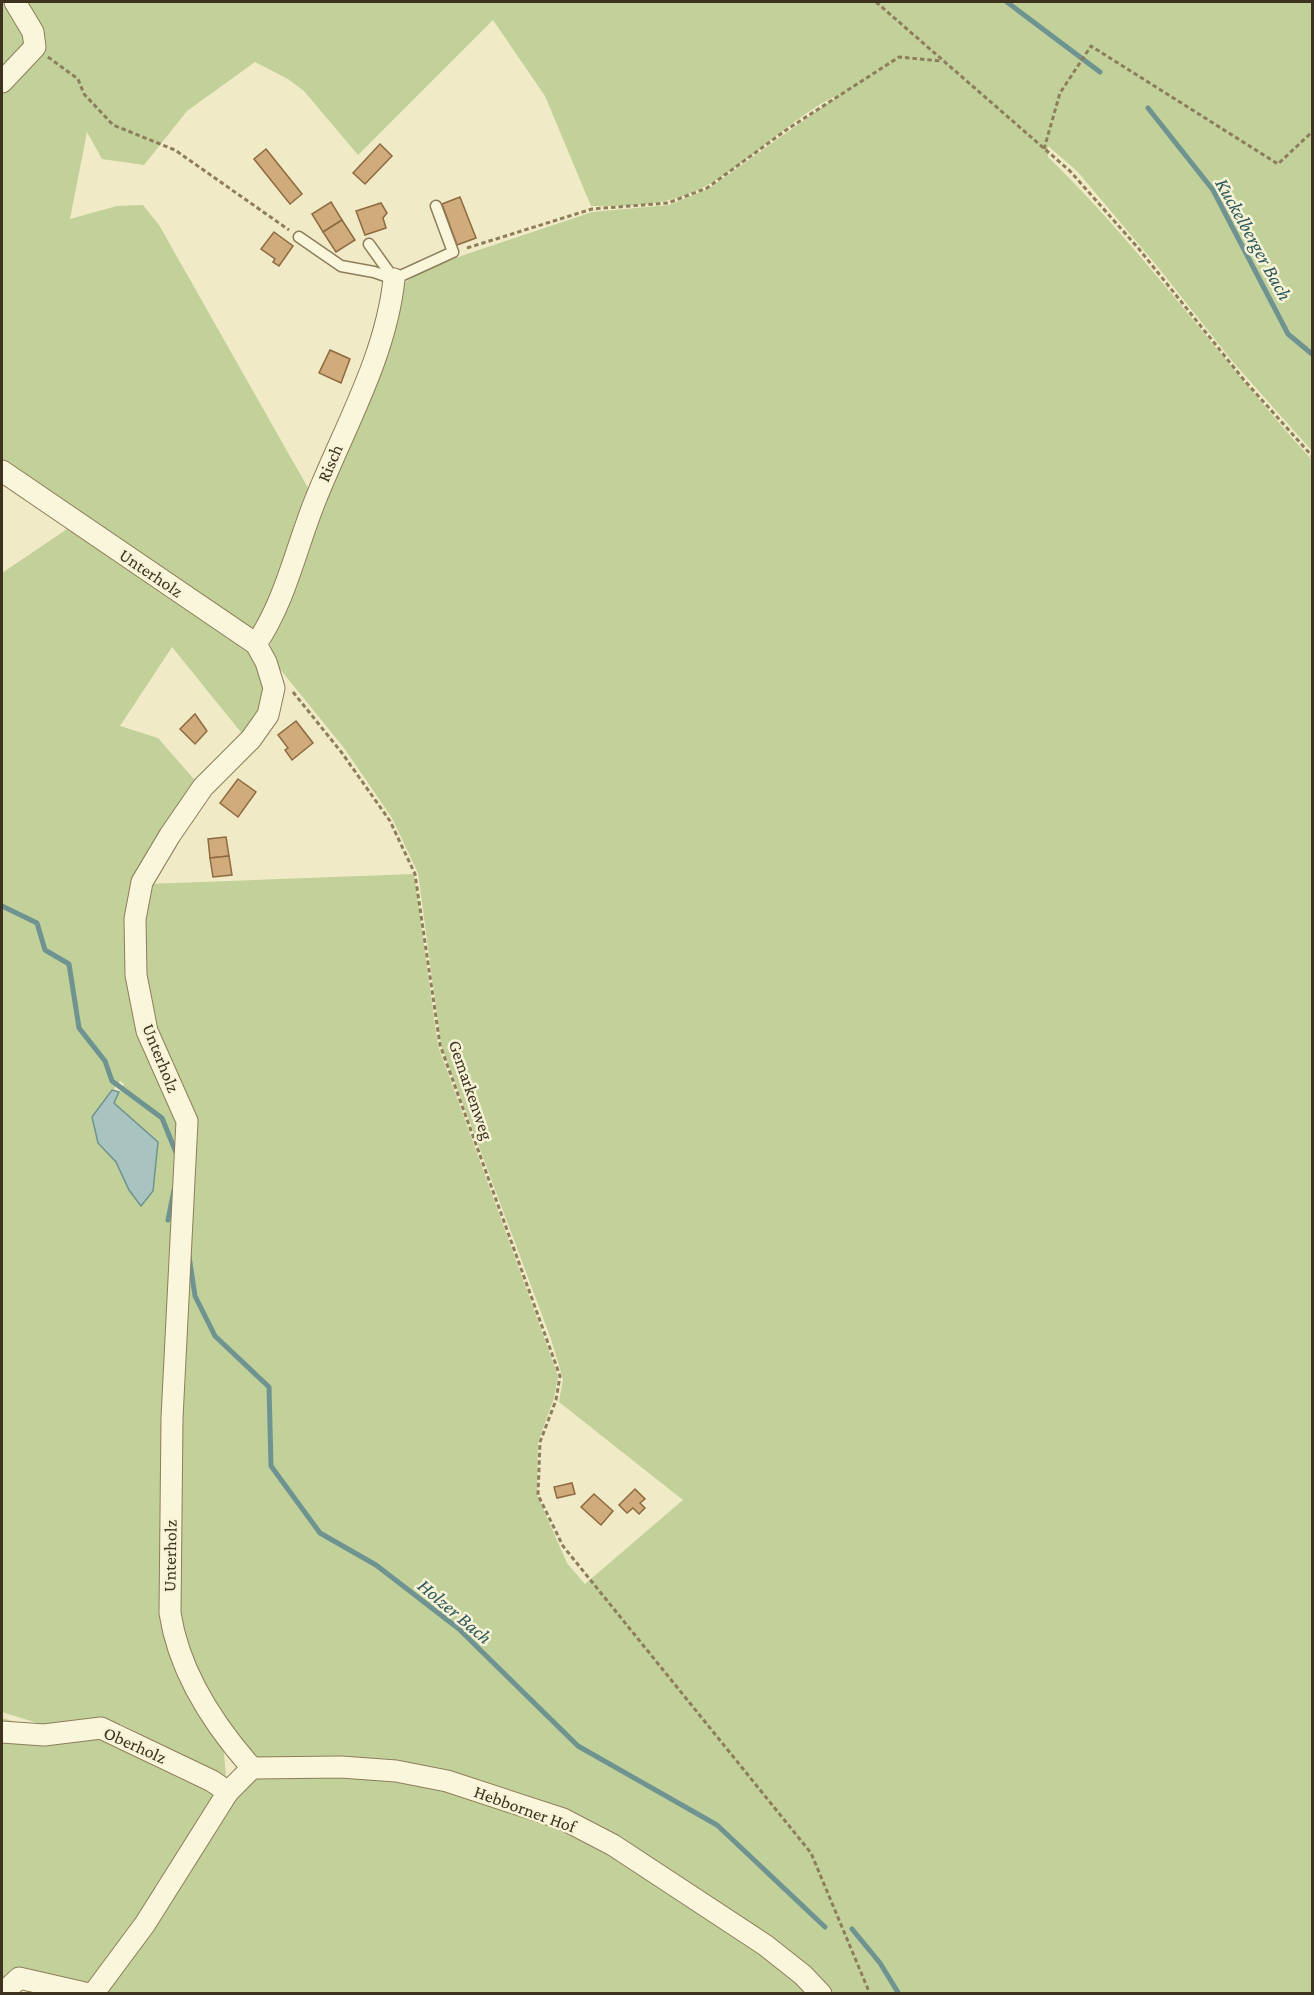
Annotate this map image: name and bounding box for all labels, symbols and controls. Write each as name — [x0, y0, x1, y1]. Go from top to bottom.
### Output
water label: Kuckelberger Bach — [1210, 174, 1297, 304]
street label: Risch — [313, 441, 347, 485]
street label: Unterholz — [115, 544, 187, 602]
street label: Unterholz — [138, 1021, 184, 1096]
street label: Gemarkenweg — [445, 1038, 497, 1143]
street label: Unterholz — [159, 1519, 181, 1592]
water label: Holzer Bach — [414, 1574, 496, 1648]
street label: Oberholz — [101, 1722, 170, 1768]
street label: Hebborner Hof — [471, 1781, 580, 1837]

